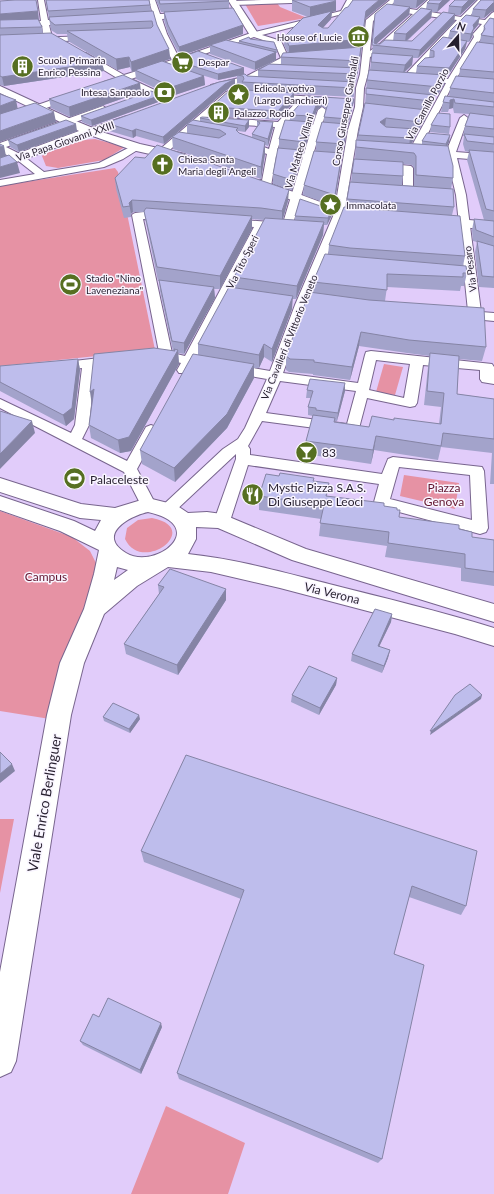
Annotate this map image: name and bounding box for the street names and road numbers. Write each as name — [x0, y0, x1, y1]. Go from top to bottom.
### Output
street label: Corso Giuseppe Garibaldi — [329, 55, 361, 167]
street label: Via Camillo Porzio — [403, 66, 451, 142]
street label: Via Matteo Villani — [282, 112, 316, 190]
street label: Via Papa Giovanni XXIII — [14, 118, 116, 164]
street label: Via Tito Speri — [223, 233, 261, 291]
street label: Via Pesaro — [461, 245, 479, 293]
street label: Via Cavalieri di Vittorio Veneto — [258, 272, 320, 401]
street label: Via Verona — [303, 579, 361, 607]
street label: Viale Enrico Berlinguer — [23, 733, 65, 873]

